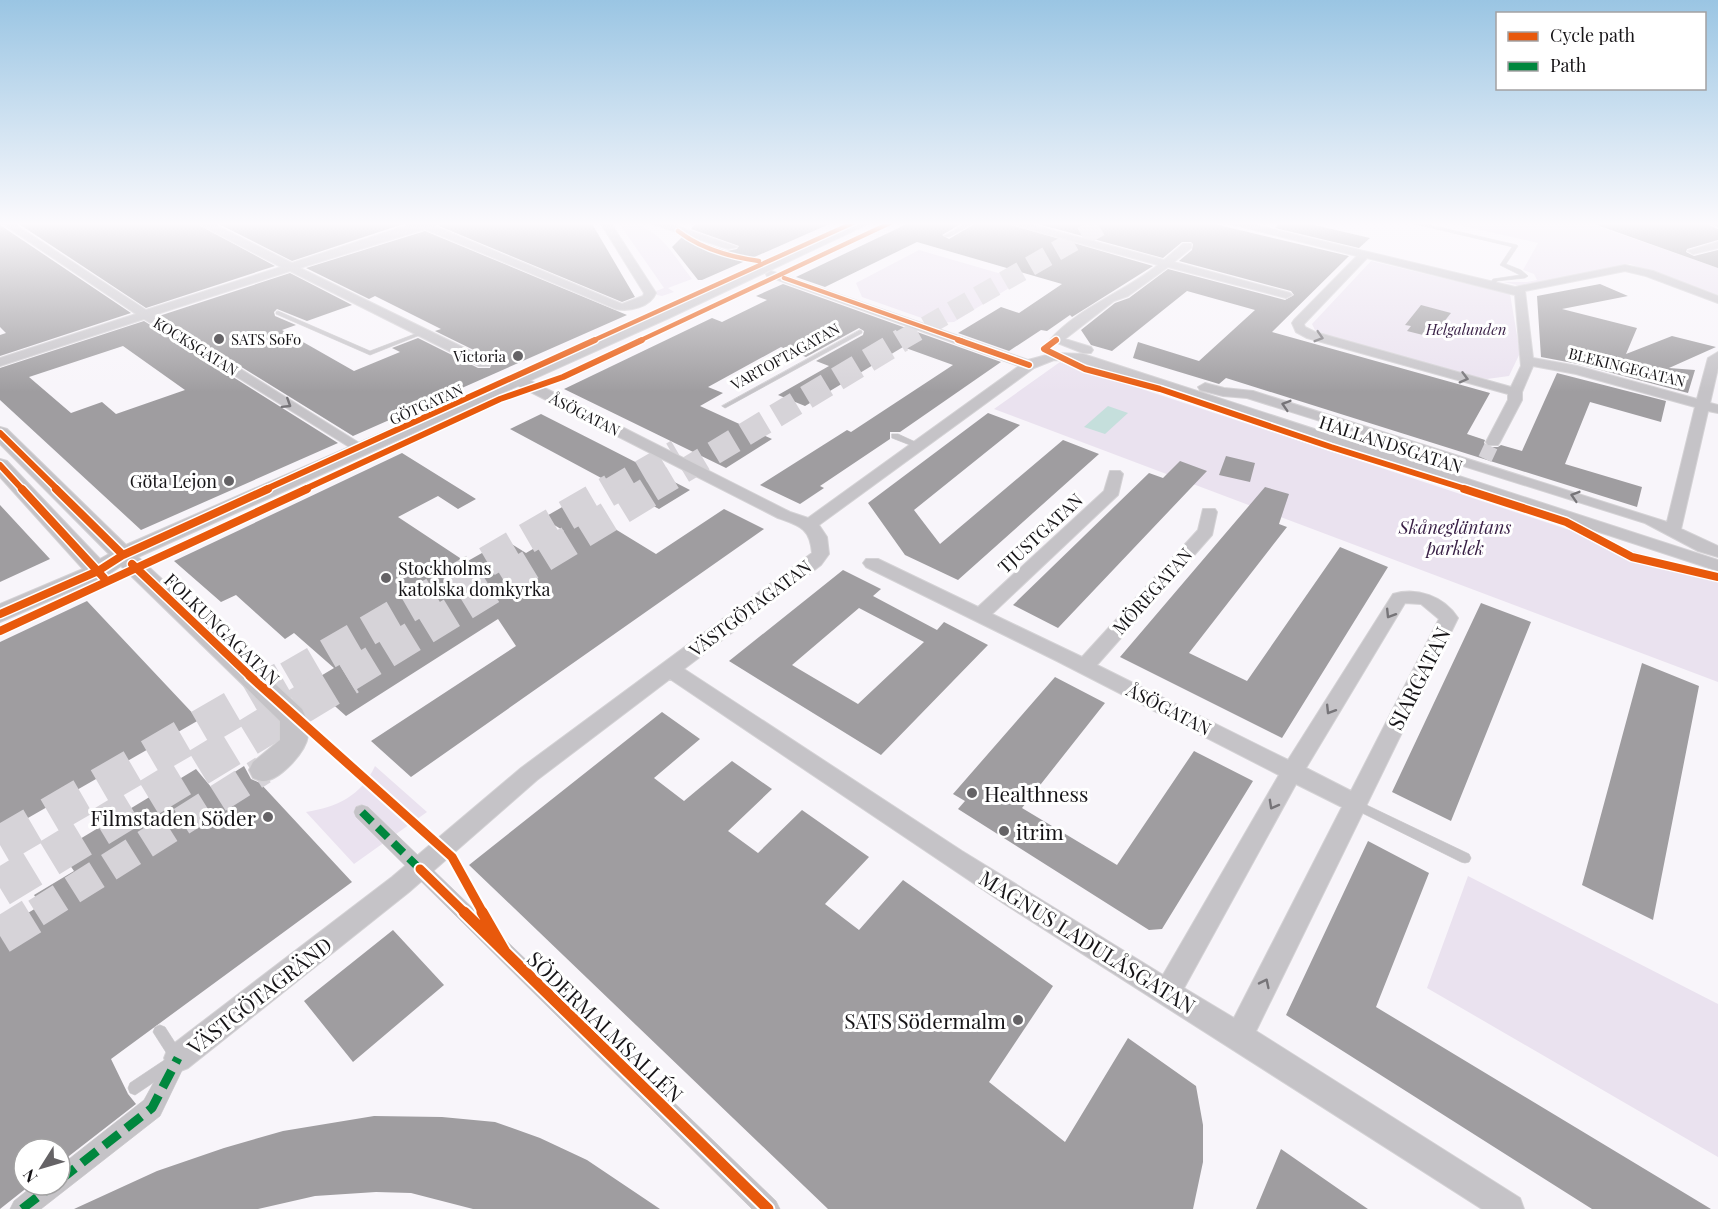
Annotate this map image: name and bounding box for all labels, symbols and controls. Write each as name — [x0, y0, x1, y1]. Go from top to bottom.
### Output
legend — [1496, 12, 1706, 90]
text: Cycle path — [1550, 23, 1635, 47]
text: Path — [1550, 53, 1587, 77]
street label: KOCKSGATAN — [150, 312, 242, 380]
street label: VARTOFTAGATAN — [726, 318, 843, 395]
park label: Helgalunden — [1425, 319, 1506, 339]
place label: SATS SoFo — [231, 329, 301, 349]
one-way arrow — [1313, 330, 1324, 342]
marker: SATS SoFo — [212, 332, 226, 346]
street label: BLEKINGEGATAN — [1566, 343, 1688, 391]
place label: Victoria — [452, 346, 507, 366]
marker: Victoria — [511, 349, 525, 363]
one-way arrow — [1458, 371, 1469, 383]
street label: GÖTGATAN — [386, 379, 466, 429]
street label: ÅSÖGATAN — [546, 387, 624, 440]
one-way arrow — [281, 396, 291, 408]
one-way arrow — [1281, 400, 1292, 412]
street label: HALLANDSGATAN — [1316, 410, 1466, 479]
place label: Göta Lejon — [130, 469, 217, 493]
marker: Göta Lejon — [222, 474, 236, 488]
street label: TJUSTGATAN — [993, 487, 1088, 578]
one-way arrow — [1570, 491, 1581, 503]
park label: Skånegläntans parklek — [1398, 515, 1511, 560]
street label: MÖREGATAN — [1107, 542, 1197, 639]
street label: VÄSTGÖTAGATAN — [683, 554, 816, 662]
place label: Stockholms katolska domkyrka — [398, 556, 551, 601]
street label: FOLKUNGAGATAN — [159, 568, 285, 690]
marker: Stockholms katolska domkyrka — [379, 571, 393, 585]
one-way arrow — [1385, 608, 1397, 618]
street label: SIARGATAN — [1380, 622, 1456, 734]
street label: ÅSÖGATAN — [1122, 677, 1215, 741]
one-way arrow — [1326, 704, 1338, 714]
place label: Healthness — [984, 779, 1088, 807]
marker: Healthness — [965, 786, 979, 800]
one-way arrow — [1269, 799, 1280, 809]
place label: Filmstaden Söder — [90, 803, 257, 831]
marker: Filmstaden Söder — [261, 810, 275, 824]
place label: itrim — [1016, 817, 1064, 845]
marker: itrim — [997, 824, 1011, 838]
street label: MAGNUS LADULÅSGATAN — [975, 863, 1202, 1019]
street label: VÄSTGÖTAGRÄND — [180, 930, 337, 1061]
street label: SÖDERMALMSALLÉN — [522, 944, 690, 1108]
one-way arrow — [1257, 979, 1269, 990]
place label: SATS Södermalm — [844, 1006, 1006, 1034]
marker: SATS Södermalm — [1011, 1013, 1025, 1027]
north arrow — [12, 1137, 72, 1197]
text: N — [17, 1165, 41, 1187]

